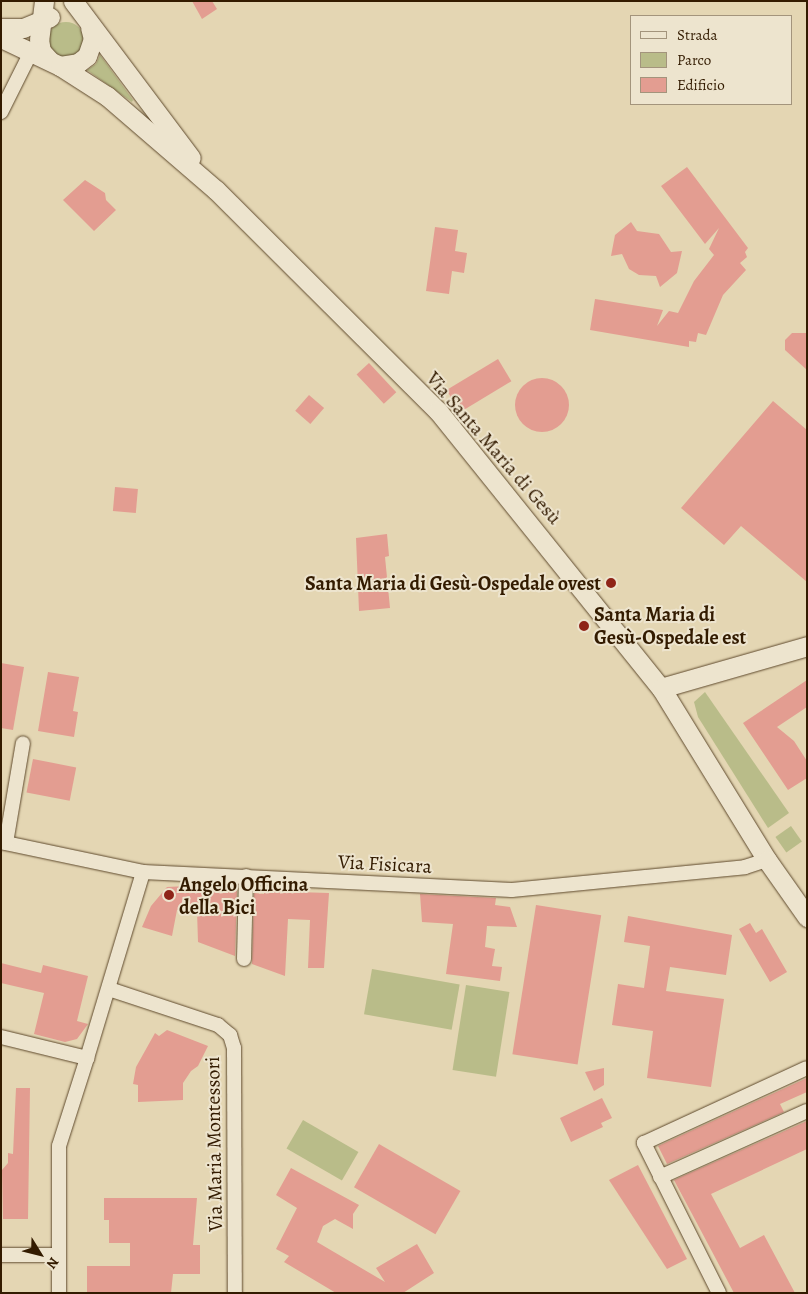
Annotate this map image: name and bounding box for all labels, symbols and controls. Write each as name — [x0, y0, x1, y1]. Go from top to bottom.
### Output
legend — [630, 15, 793, 105]
text: Strada — [677, 25, 718, 45]
text: Parco — [677, 50, 711, 70]
text: Edificio — [677, 75, 725, 95]
street label: Via Santa Maria di Gesù — [421, 367, 567, 529]
place label: Santa Maria di Gesù-Ospedale ovest — [305, 571, 601, 595]
marker: Santa Maria di Gesù-Ospedale ovest — [605, 577, 617, 589]
place label: Santa Maria di Gesù-Ospedale est — [594, 602, 746, 649]
marker: Santa Maria di Gesù-Ospedale est — [578, 620, 590, 632]
street label: Via Fisicara — [338, 850, 432, 878]
place label: Angelo Officina della Bici — [179, 872, 308, 919]
marker: Angelo Officina della Bici — [163, 889, 175, 901]
street label: Via Maria Montessori — [200, 1056, 228, 1232]
north arrow — [15, 1229, 65, 1279]
text: N — [42, 1253, 63, 1273]

